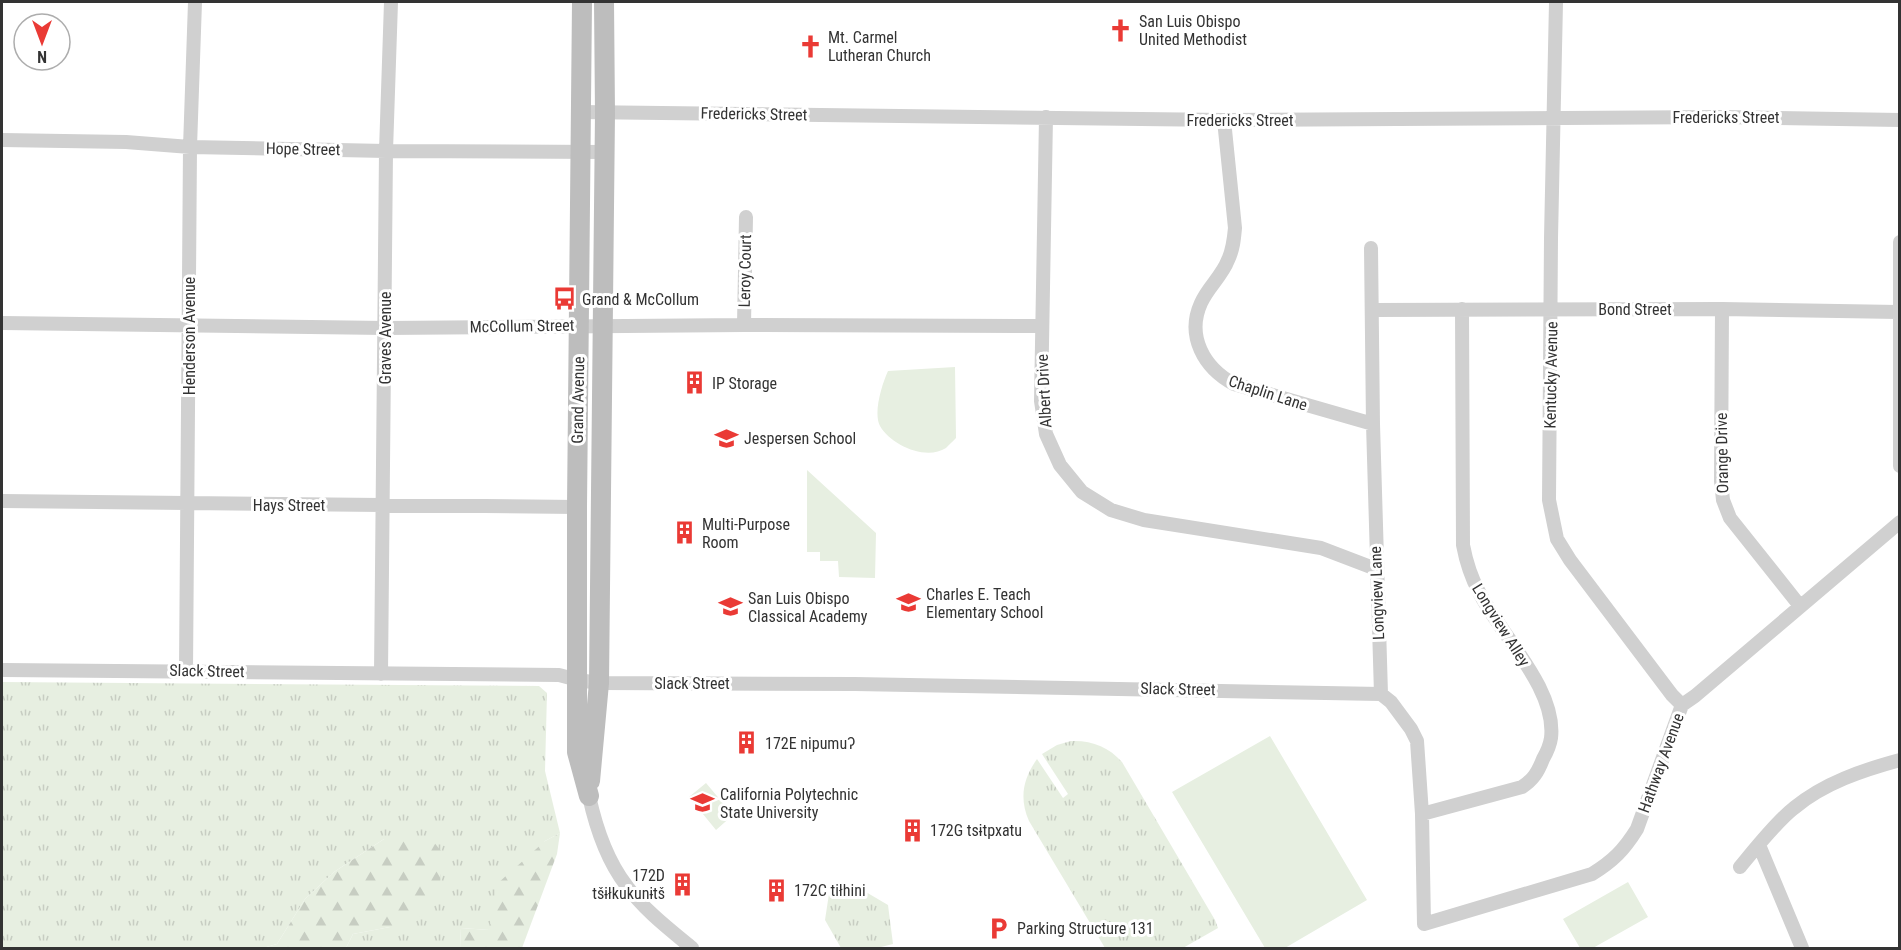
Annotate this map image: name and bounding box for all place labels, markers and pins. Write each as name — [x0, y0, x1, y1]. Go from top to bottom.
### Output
place label: San Luis Obispo United Methodist — [1139, 12, 1247, 49]
church icon: San Luis Obispo United Methodist — [1108, 17, 1134, 43]
place label: Mt. Carmel Lutheran Church — [828, 28, 931, 65]
church icon: Mt. Carmel Lutheran Church — [797, 33, 823, 59]
bus stop icon: Grand & McCollum — [551, 286, 577, 312]
place label: Grand & McCollum — [582, 290, 699, 309]
building icon: IP Storage — [681, 370, 707, 396]
place label: IP Storage — [712, 374, 777, 393]
school or university icon: Jespersen School — [713, 425, 739, 451]
place label: Jespersen School — [744, 429, 856, 448]
place label: Multi-Purpose Room — [702, 515, 790, 552]
building icon: Multi-Purpose Room — [671, 520, 697, 546]
place label: Charles E. Teach Elementary School — [926, 585, 1043, 622]
place label: San Luis Obispo Classical Academy — [748, 589, 868, 626]
school or university icon: Charles E. Teach Elementary School — [895, 590, 921, 616]
school or university icon: San Luis Obispo Classical Academy — [717, 594, 743, 620]
building icon: 172E nipumuʔ — [734, 730, 760, 756]
place label: 172E nipumuʔ — [765, 734, 855, 753]
place label: California Polytechnic State University — [720, 785, 858, 822]
school or university icon: California Polytechnic State University — [689, 790, 715, 816]
building icon: 172G tsɨtpxatu — [899, 817, 925, 843]
place label: 172G tsɨtpxatu — [930, 821, 1022, 840]
place label: 172D tšɨłkukunɨtš — [592, 866, 665, 903]
building icon: 172D tšɨłkukunɨtš — [670, 871, 696, 897]
building icon: 172C tiłhini — [763, 877, 789, 903]
place label: 172C tiłhini — [794, 881, 866, 900]
parking icon: Parking Structure 131 — [986, 915, 1012, 941]
place label: Parking Structure 131 — [1017, 919, 1154, 938]

